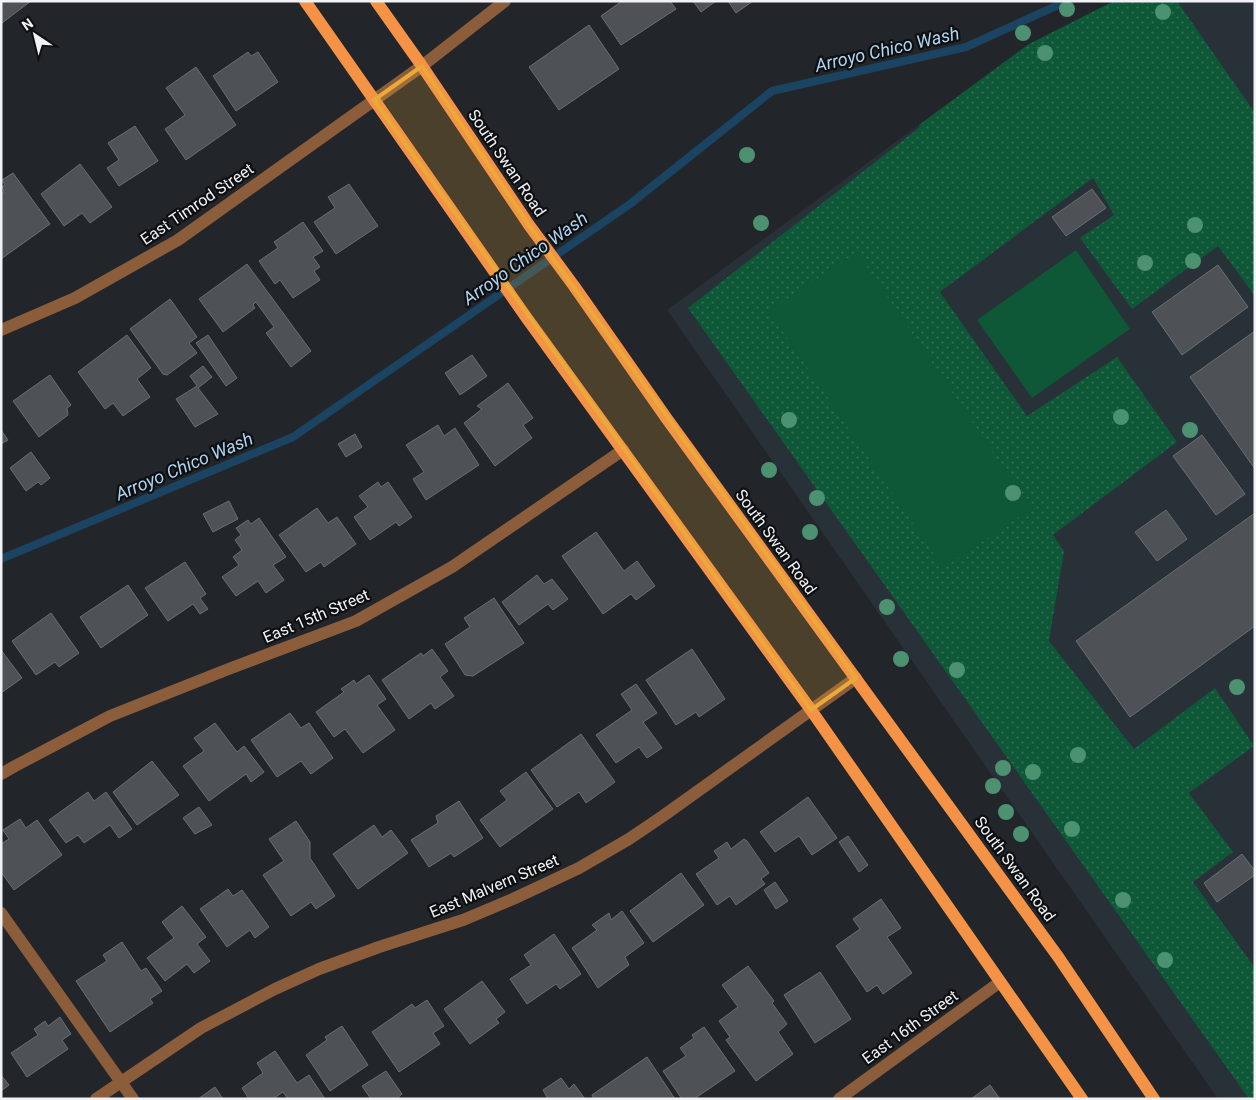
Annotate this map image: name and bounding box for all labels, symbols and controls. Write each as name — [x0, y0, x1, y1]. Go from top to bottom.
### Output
north arrow — [10, 10, 60, 60]
text: N — [19, 15, 36, 34]
water label: Arroyo Chico Wash — [812, 22, 961, 76]
street label: South Swan Road — [464, 106, 550, 220]
street label: East Timrod Street — [137, 159, 257, 249]
water label: Arroyo Chico Wash — [458, 207, 591, 309]
water label: Arroyo Chico Wash — [111, 428, 256, 505]
street label: South Swan Road — [732, 486, 820, 598]
street label: East 15th Street — [260, 585, 372, 647]
street label: South Swan Road — [971, 813, 1059, 925]
street label: East Malvern Street — [427, 850, 561, 922]
street label: East 16th Street — [859, 986, 961, 1068]

